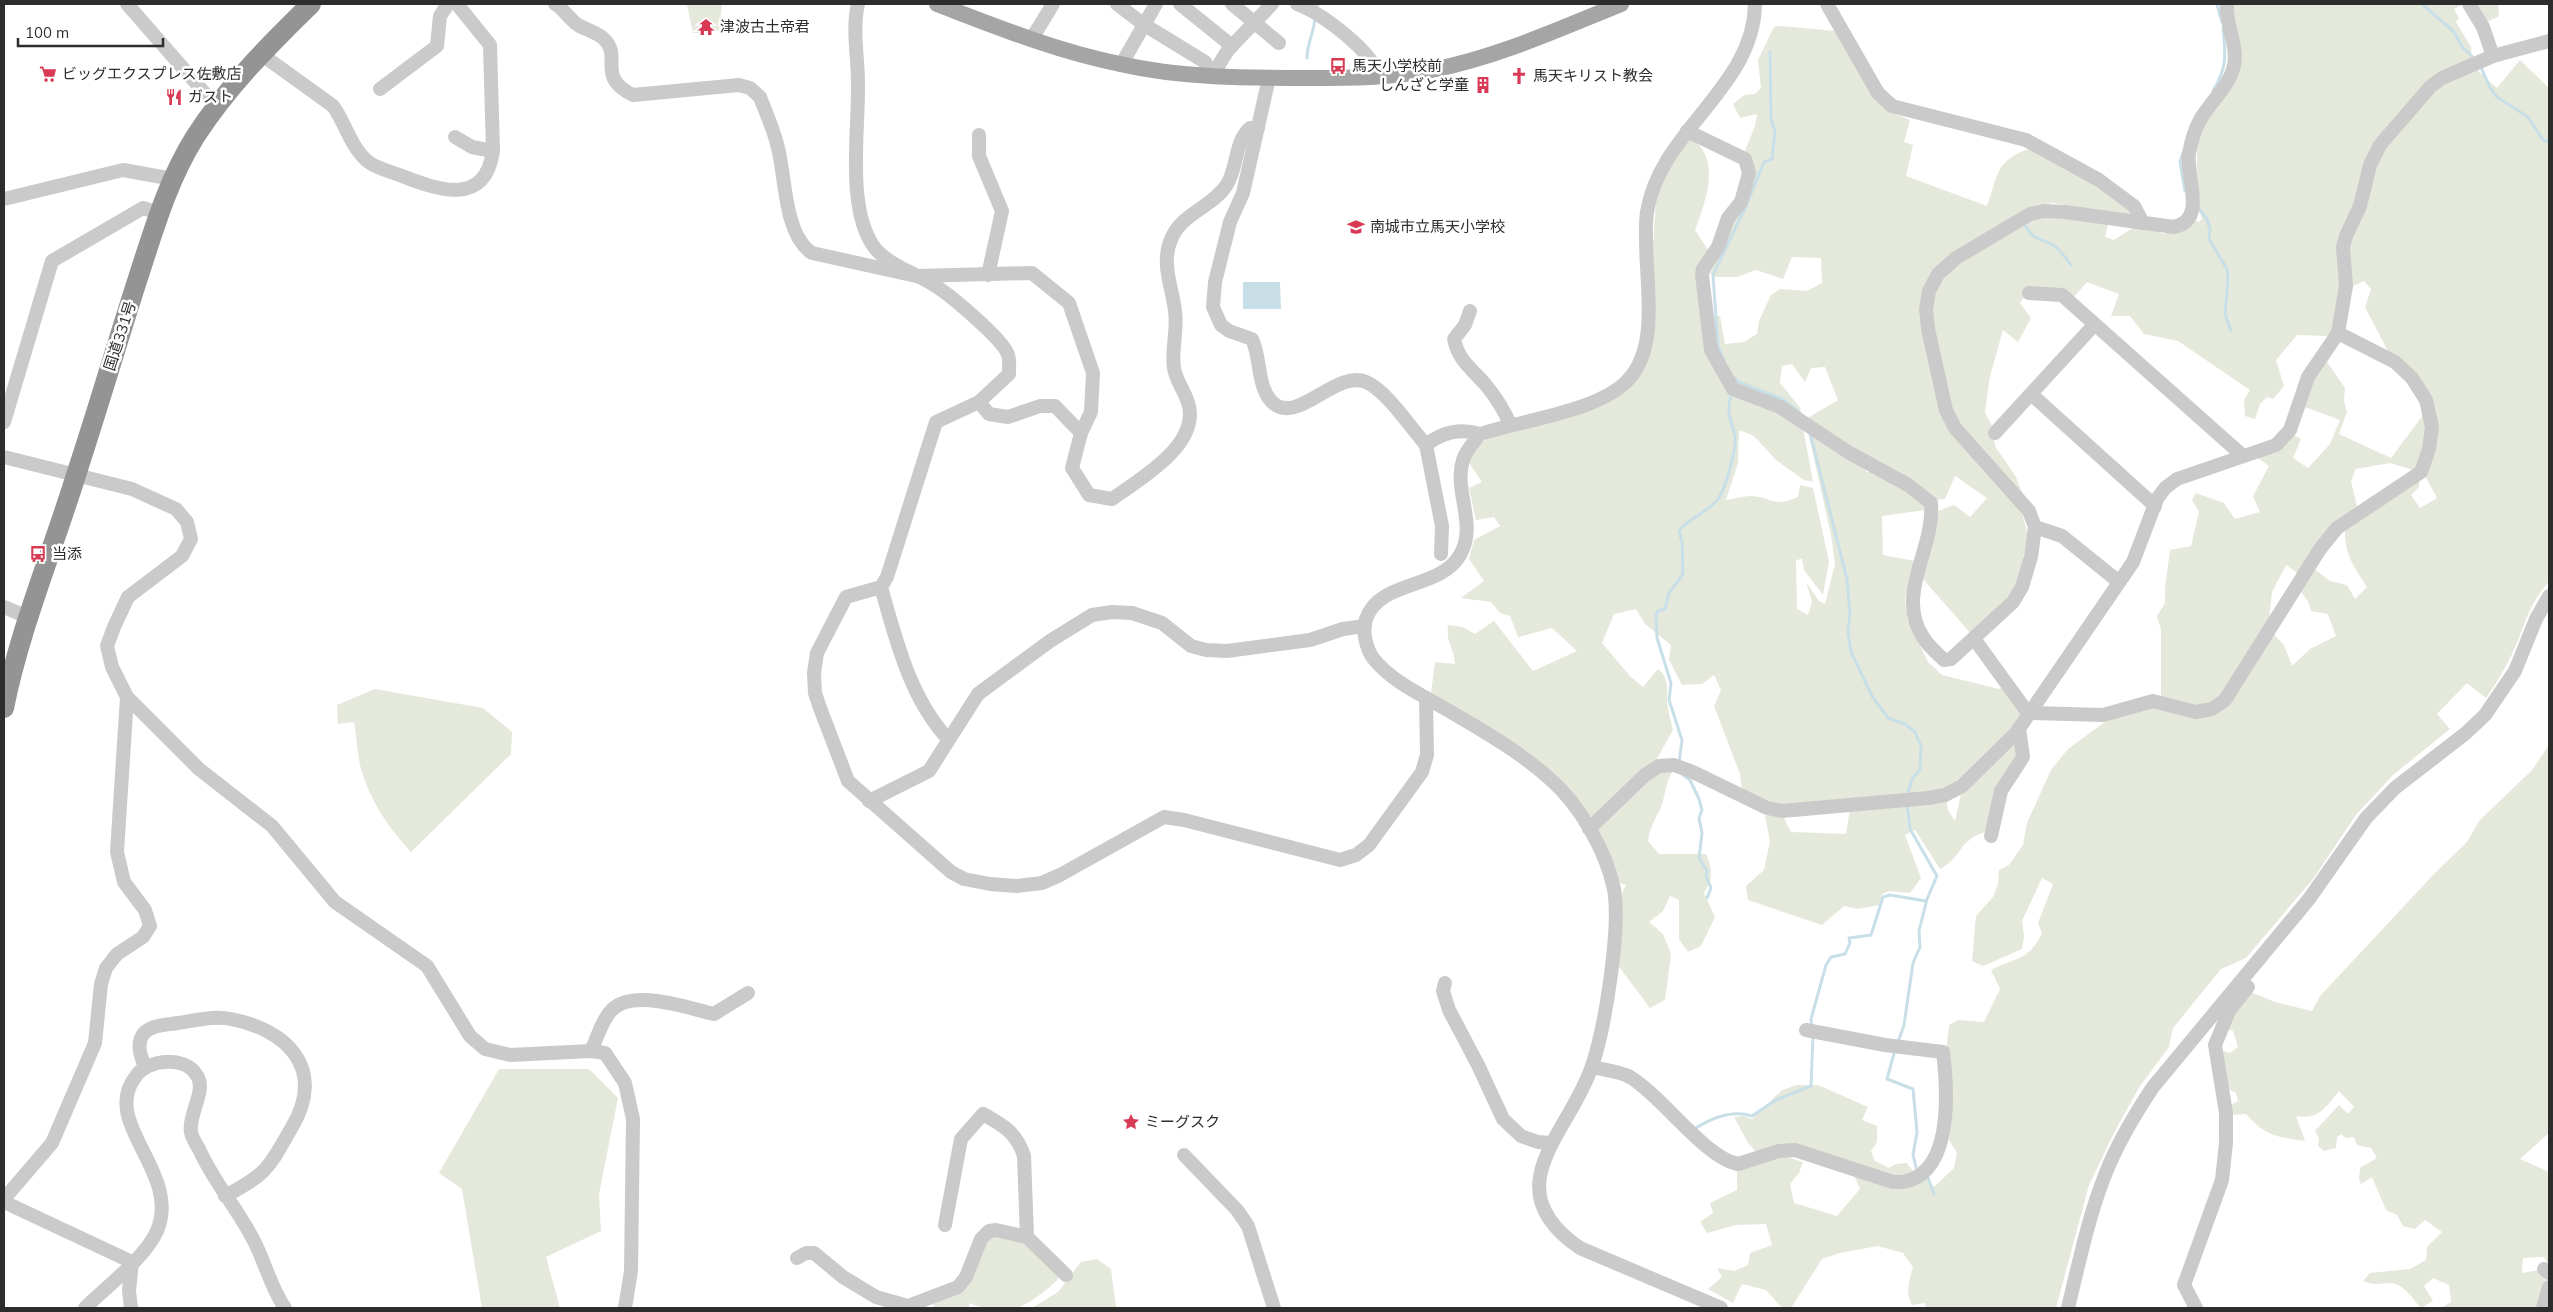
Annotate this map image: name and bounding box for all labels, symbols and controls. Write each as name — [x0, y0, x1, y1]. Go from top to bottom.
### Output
scale bar — [18, 15, 162, 47]
temple icon: 津波古土帝君 — [696, 17, 716, 37]
place label: 津波古土帝君 — [720, 17, 810, 36]
text: 100 m — [25, 23, 69, 42]
bus stop icon: 馬天小学校前 — [1328, 56, 1348, 76]
place label: 馬天小学校前 — [1352, 56, 1442, 75]
supermarket icon: ビッグエクスプレス佐敷店 — [38, 64, 58, 84]
place label: ビッグエクスプレス佐敷店 — [62, 64, 242, 83]
church icon: 馬天キリスト教会 — [1509, 66, 1529, 86]
place label: 馬天キリスト教会 — [1533, 66, 1653, 85]
place label: しんざと学童 — [1379, 75, 1469, 94]
building icon: しんざと学童 — [1473, 75, 1493, 95]
restaurant icon: ガスト — [164, 87, 184, 107]
place label: ガスト — [188, 87, 233, 106]
school or university icon: 南城市立馬天小学校 — [1346, 217, 1366, 237]
place label: 南城市立馬天小学校 — [1370, 217, 1505, 236]
street label: 国道331号 — [99, 299, 140, 373]
bus stop icon: 当添 — [28, 544, 48, 564]
place label: 当添 — [52, 544, 82, 563]
place icon: ミーグスク — [1121, 1112, 1141, 1132]
place label: ミーグスク — [1145, 1112, 1220, 1131]

